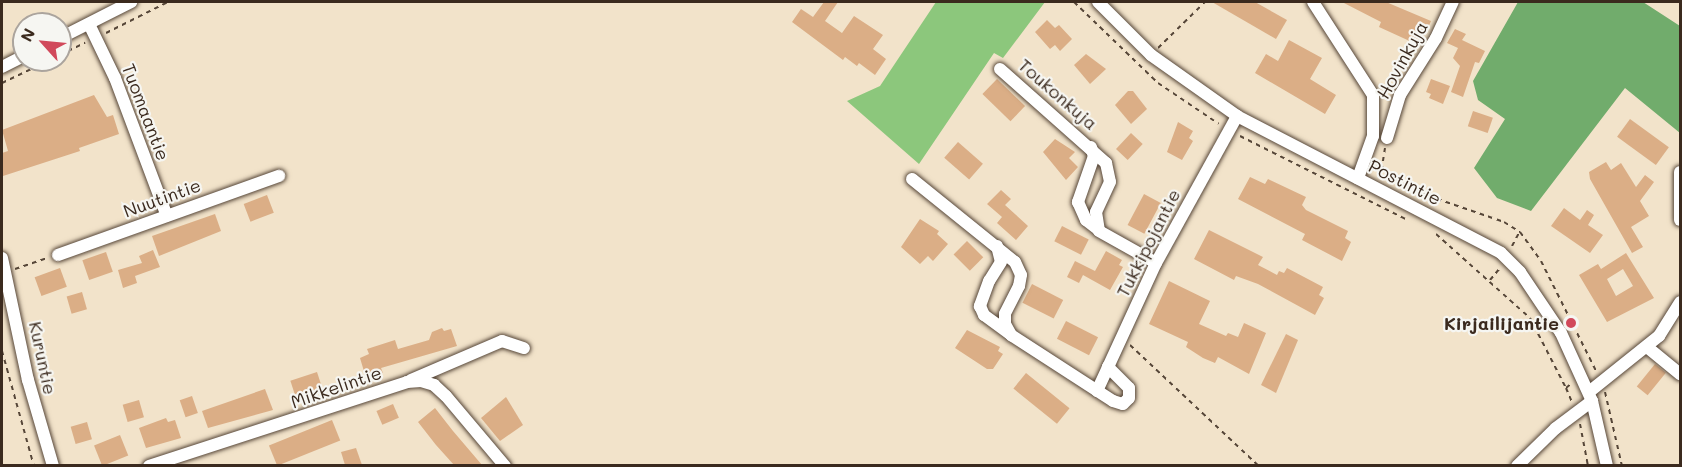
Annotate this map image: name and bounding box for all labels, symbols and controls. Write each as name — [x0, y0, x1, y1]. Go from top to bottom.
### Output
north arrow — [12, 12, 72, 72]
street label: Hovinkuja — [1372, 18, 1432, 102]
text: N — [15, 24, 39, 45]
street label: Toukonkuja — [1014, 54, 1102, 134]
street label: Tuomaantie — [118, 61, 174, 163]
street label: Postintie — [1365, 155, 1445, 209]
street label: Nuutintie — [120, 174, 204, 222]
street label: Tukkipojantie — [1112, 185, 1184, 301]
place label: Kirjailijantie — [1444, 312, 1559, 334]
marker: Kirjailijantie — [1564, 316, 1578, 330]
street label: Kuruntie — [25, 319, 61, 397]
street label: Mikkelintie — [288, 361, 384, 413]

